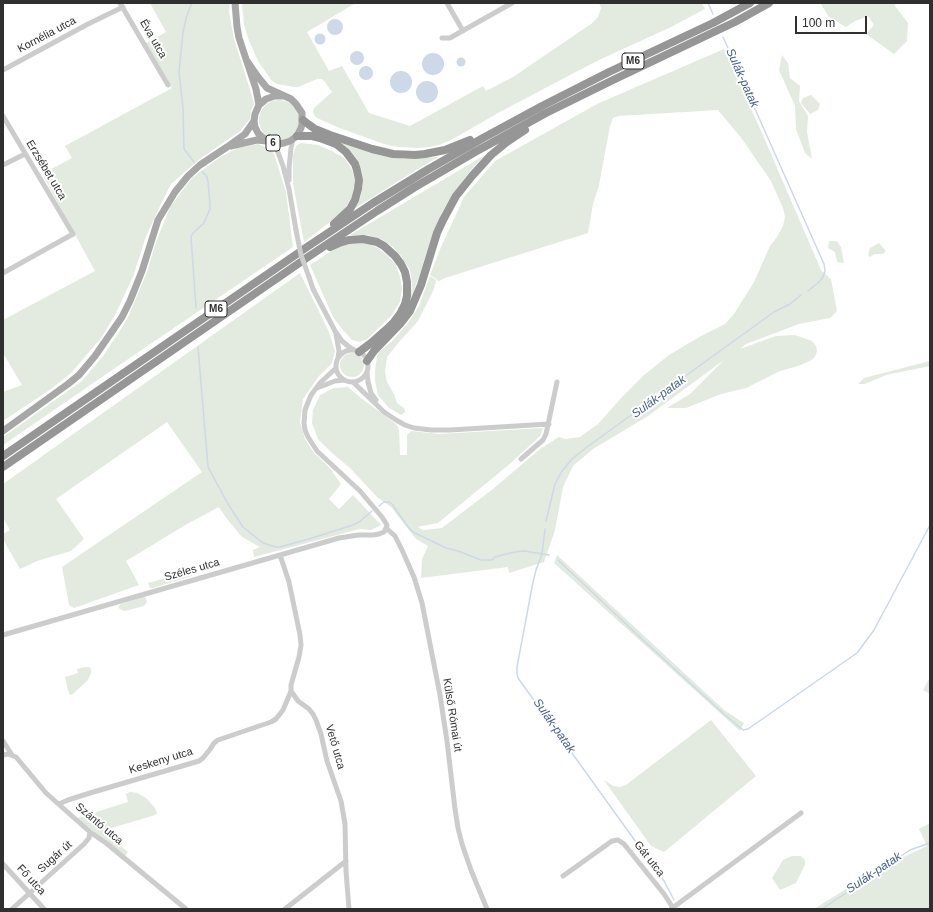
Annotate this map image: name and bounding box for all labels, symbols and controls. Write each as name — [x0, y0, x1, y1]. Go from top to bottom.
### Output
scale bar — [797, 8, 869, 34]
street label: Kornélia utca — [16, 14, 78, 56]
text: 100 m — [802, 16, 835, 30]
street label: Éva utca — [137, 17, 169, 61]
water label: Sulák-patak — [723, 46, 761, 110]
road number: M6 — [622, 53, 644, 69]
road number: 6 — [266, 135, 280, 151]
street label: Erzsébet utca — [23, 138, 69, 202]
road number: M6 — [205, 301, 227, 317]
water label: Sulák-patak — [629, 373, 689, 421]
street label: Széles utca — [163, 556, 221, 584]
street label: Külső Római út — [440, 677, 464, 753]
water label: Sulák-patak — [530, 696, 578, 756]
street label: Vető utca — [322, 723, 348, 771]
street label: Keskeny utca — [127, 745, 195, 777]
street label: Szántó utca — [73, 800, 125, 848]
street label: Sugár út — [35, 838, 75, 876]
street label: Gát utca — [631, 839, 667, 879]
water label: Sulák-patak — [844, 849, 904, 897]
street label: Fő utca — [14, 862, 48, 898]

